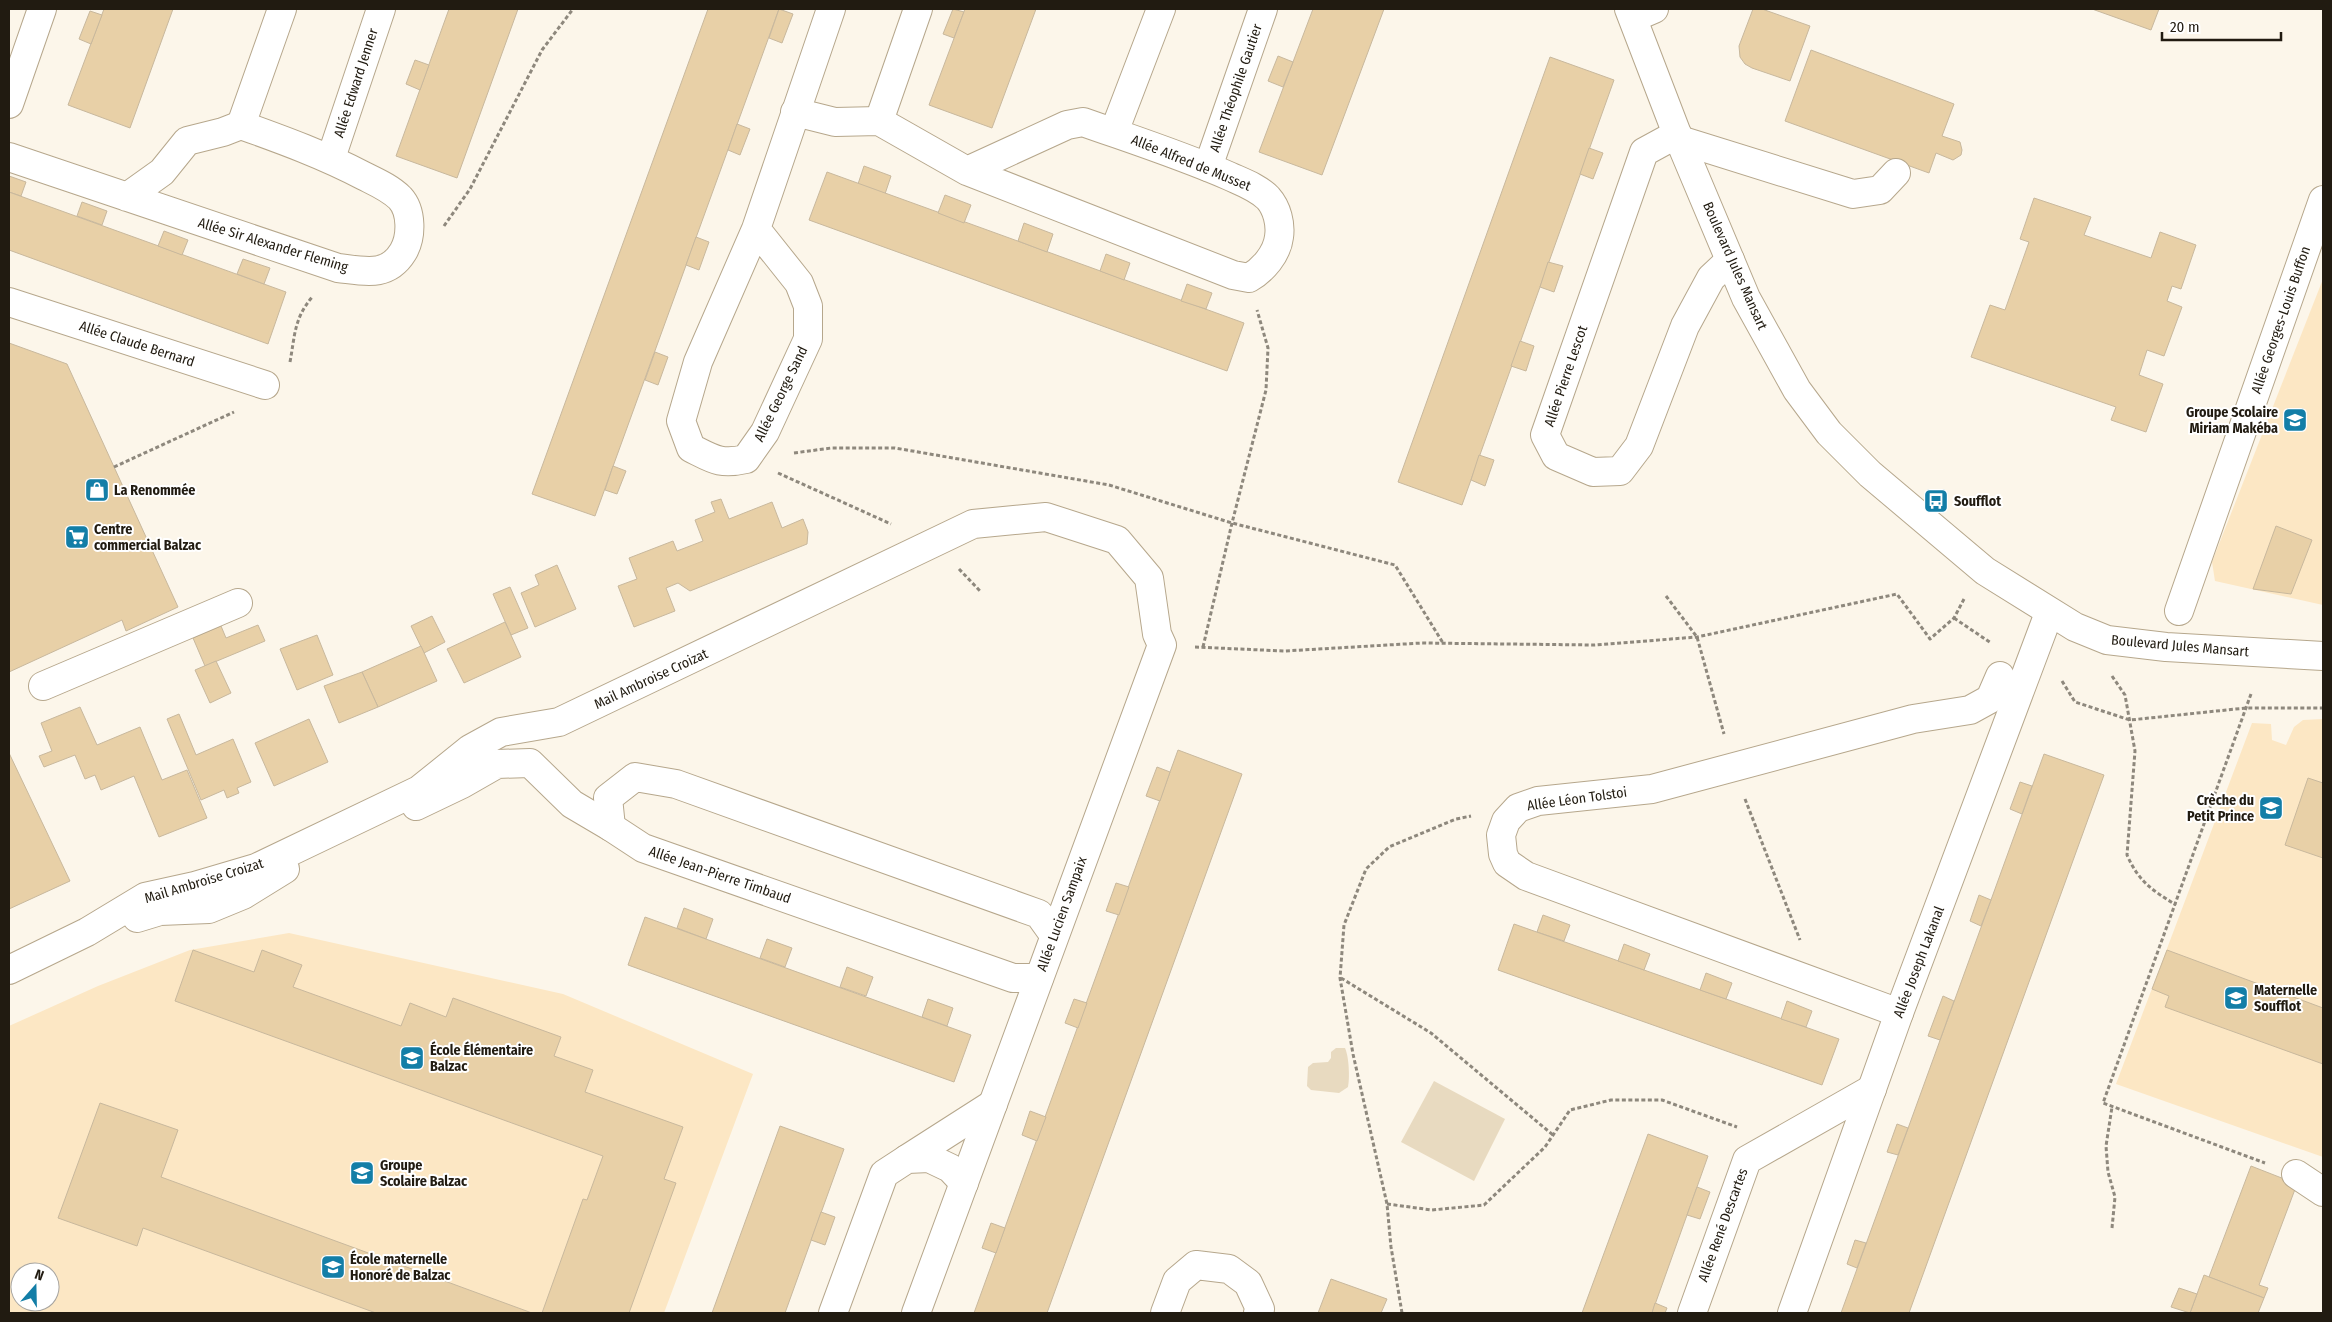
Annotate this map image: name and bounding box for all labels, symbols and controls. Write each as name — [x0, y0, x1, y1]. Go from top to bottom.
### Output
scale bar — [2162, 10, 2281, 42]
text: 20 m — [2170, 18, 2200, 36]
street label: Allée Théophile Gautier — [1206, 22, 1266, 154]
street label: Allée Edward Jenner — [330, 26, 382, 140]
street label: Allée Alfred de Musset — [1129, 131, 1254, 195]
street label: Boulevard Jules Mansart — [1699, 199, 1771, 333]
street label: Allée Sir Alexander Fleming — [196, 214, 350, 276]
street label: Allée Georges-Louis Buffon — [2248, 244, 2314, 396]
street label: Allée Claude Bernard — [77, 317, 197, 371]
street label: Allée Pierre Lescot — [1541, 323, 1591, 429]
street label: Allée George Sand — [751, 344, 811, 444]
place label: Groupe Scolaire Miriam Makéba — [2186, 404, 2278, 437]
school or university icon: Groupe Scolaire Miriam Makéba — [2282, 407, 2308, 433]
shop icon: La Renommée — [84, 477, 110, 503]
place label: La Renommée — [114, 482, 195, 499]
bus stop icon: Soufflot — [1923, 488, 1949, 514]
place label: Soufflot — [1954, 493, 2002, 510]
place label: Centre commercial Balzac — [94, 521, 202, 554]
supermarket icon: Centre commercial Balzac — [64, 524, 90, 550]
street label: Boulevard Jules Mansart — [2110, 632, 2250, 661]
street label: Mail Ambroise Croizat — [591, 645, 711, 713]
street label: Allée Léon Tolstoi — [1526, 784, 1628, 814]
place label: Crèche du Petit Prince — [2187, 792, 2254, 825]
school or university icon: Crèche du Petit Prince — [2258, 795, 2284, 821]
street label: Allée Jean-Pierre Timbaud — [647, 843, 793, 907]
street label: Allée Lucien Sampaix — [1033, 854, 1091, 974]
street label: Mail Ambroise Croizat — [142, 855, 266, 907]
street label: Allée Joseph Lakanal — [1890, 904, 1948, 1020]
place label: Maternelle Soufflot — [2254, 982, 2317, 1015]
school or university icon: Maternelle Soufflot — [2223, 985, 2249, 1011]
place label: École Élémentaire Balzac — [430, 1041, 533, 1075]
school or university icon: École Élémentaire Balzac — [399, 1045, 425, 1071]
place label: Groupe Scolaire Balzac — [380, 1157, 468, 1190]
school or university icon: Groupe Scolaire Balzac — [349, 1160, 375, 1186]
street label: Allée René Descartes — [1695, 1166, 1751, 1284]
place label: École maternelle Honoré de Balzac — [350, 1250, 451, 1284]
school or university icon: École maternelle Honoré de Balzac — [320, 1254, 346, 1280]
north arrow — [10, 1262, 60, 1312]
text: N — [32, 1266, 46, 1285]

